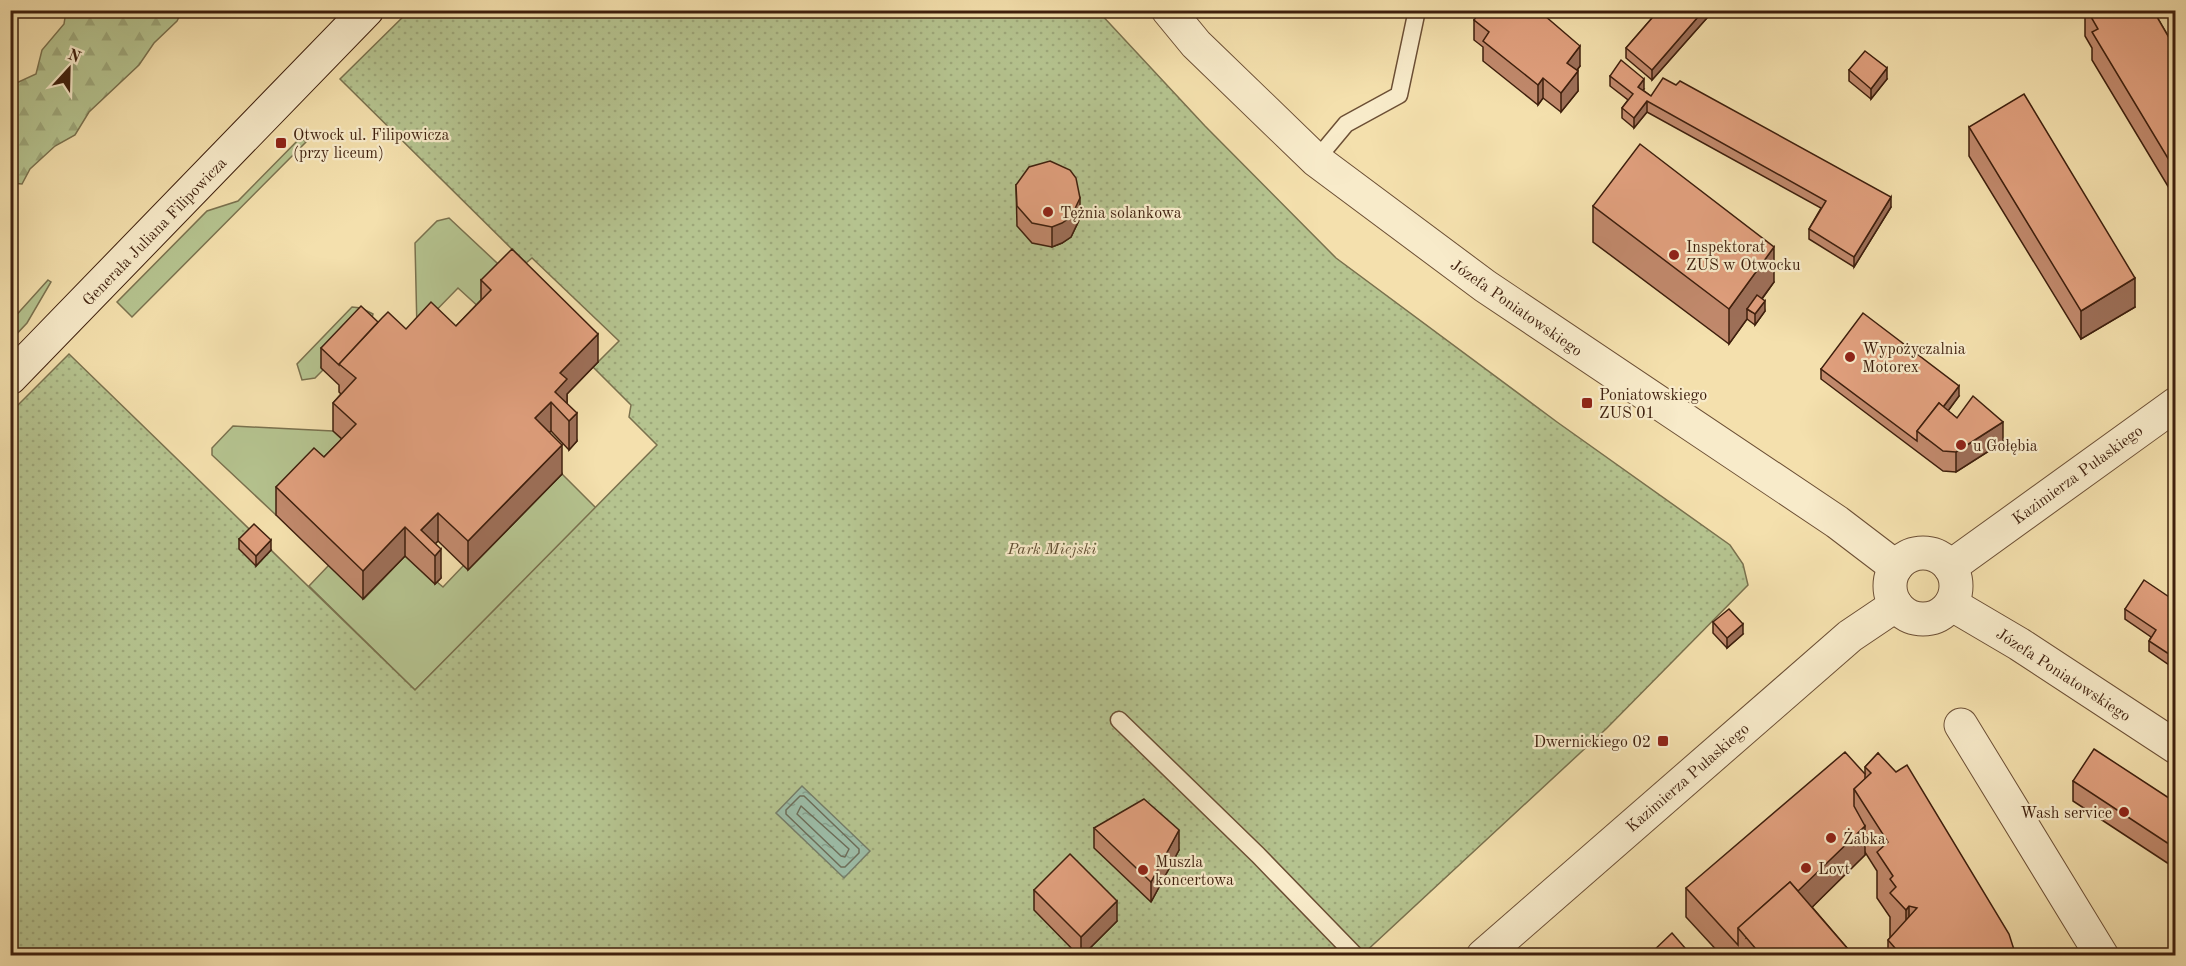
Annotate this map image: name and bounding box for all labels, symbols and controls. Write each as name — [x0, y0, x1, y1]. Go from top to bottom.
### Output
north arrow — [39, 39, 99, 99]
text: N — [65, 47, 83, 67]
place label: Otwock ul. Filipowicza (przy liceum) — [293, 128, 449, 162]
marker: Otwock ul. Filipowicza (przy liceum) — [274, 136, 288, 150]
street label: Generała Juliana Filipowicza — [80, 155, 230, 310]
marker: Tężnia solankowa — [1041, 205, 1055, 219]
place label: Tężnia solankowa — [1060, 206, 1182, 222]
place label: Inspektorat ZUS w Otwocku — [1686, 240, 1801, 274]
marker: Inspektorat ZUS w Otwocku — [1667, 248, 1681, 262]
street label: Józefa Poniatowskiego — [1447, 257, 1585, 360]
place label: Wypożyczalnia Motorex — [1862, 342, 1966, 376]
marker: Wypożyczalnia Motorex — [1843, 350, 1857, 364]
place label: Poniatowskiego ZUS 01 — [1599, 388, 1707, 422]
marker: Poniatowskiego ZUS 01 — [1580, 396, 1594, 410]
street label: Kazimierza Pułaskiego — [2010, 423, 2146, 528]
marker: u Gołębia — [1954, 438, 1968, 452]
place label: u Gołębia — [1973, 439, 2038, 455]
park label: Park Miejski — [1007, 542, 1097, 558]
street label: Józefa Poniatowskiego — [1993, 626, 2133, 725]
street label: Kazimierza Pułaskiego — [1624, 721, 1753, 836]
marker: Dwernickiego 02 — [1656, 734, 1670, 748]
place label: Dwernickiego 02 — [1533, 735, 1651, 751]
marker: Wash service — [2117, 805, 2131, 819]
place label: Wash service — [2020, 806, 2112, 822]
place label: Żabka — [1843, 828, 1886, 848]
marker: Żabka — [1824, 831, 1838, 845]
place label: Muszla koncertowa — [1155, 855, 1234, 889]
marker: Lovt — [1799, 861, 1813, 875]
place label: Lovt — [1818, 862, 1850, 878]
marker: Muszla koncertowa — [1136, 863, 1150, 877]

